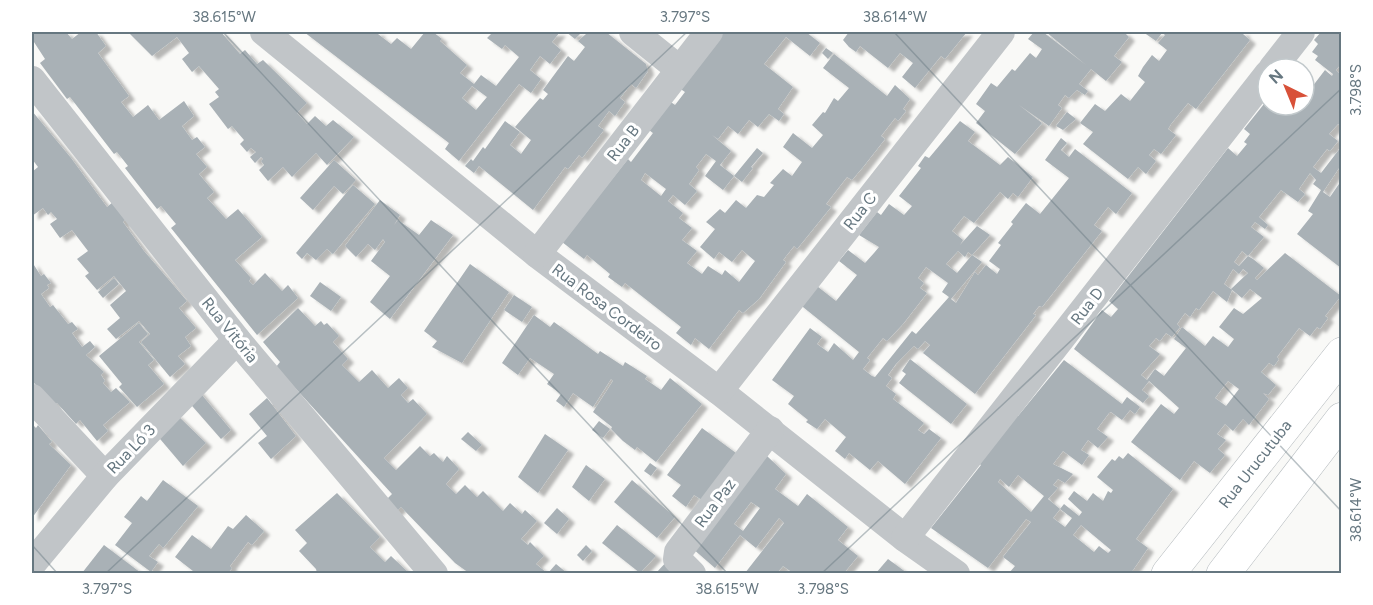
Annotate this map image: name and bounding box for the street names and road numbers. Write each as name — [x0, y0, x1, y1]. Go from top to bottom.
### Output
street label: Rua B — [603, 121, 643, 165]
street label: Rua C — [839, 188, 881, 234]
street label: Rua Rosa Cordeiro — [548, 259, 666, 355]
street label: Rua D — [1067, 284, 1107, 328]
street label: Rua Vitória — [198, 294, 262, 366]
street label: Rua Urucutuba — [1215, 416, 1295, 512]
street label: Rua Ló 3 — [103, 420, 159, 478]
street label: Rua Paz — [691, 475, 740, 531]

